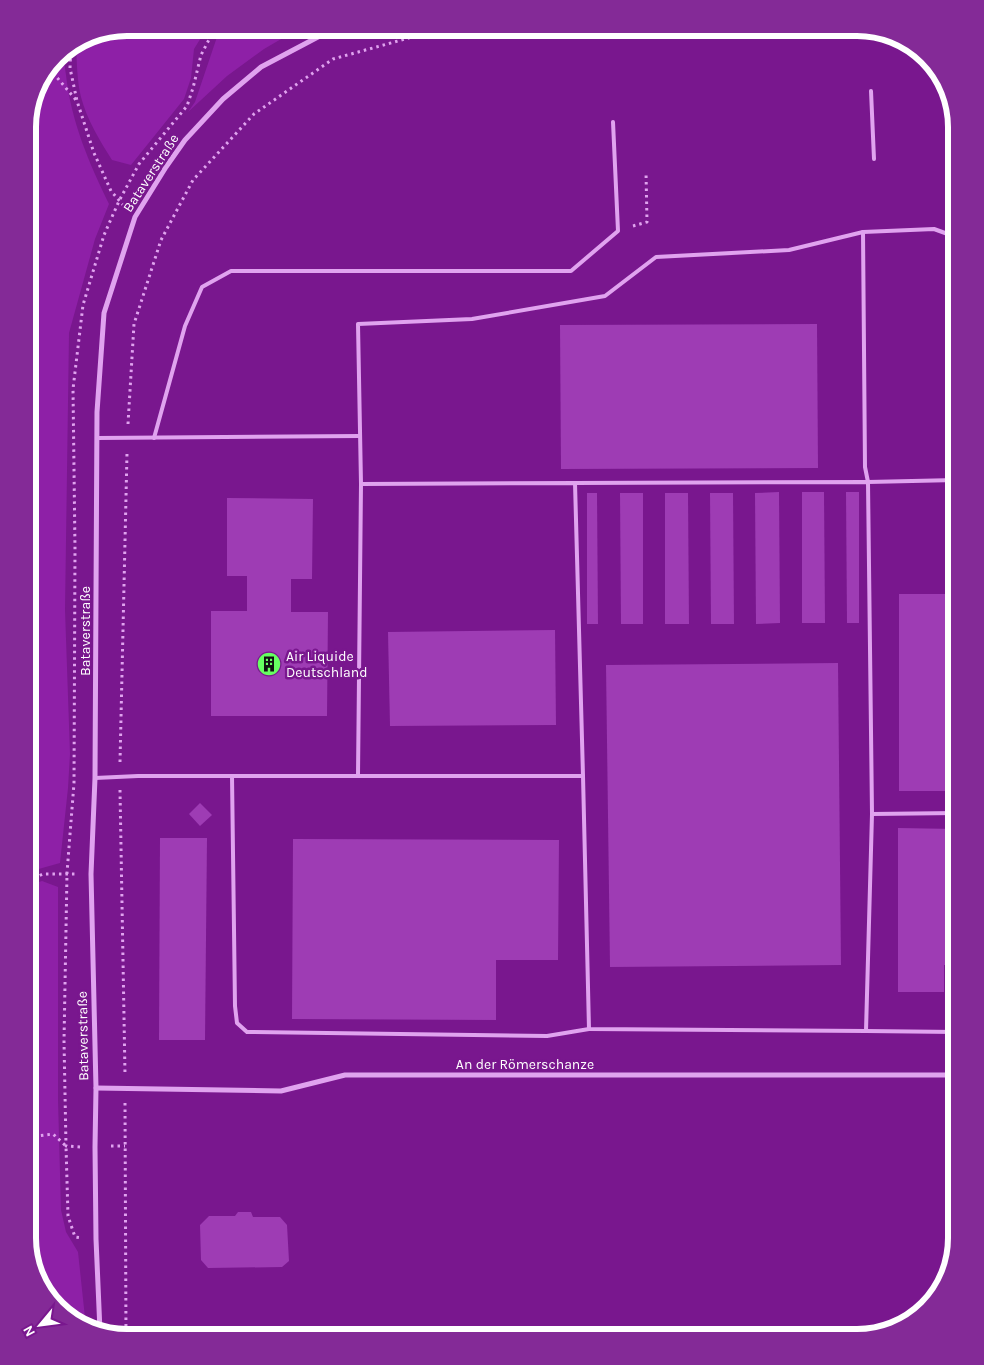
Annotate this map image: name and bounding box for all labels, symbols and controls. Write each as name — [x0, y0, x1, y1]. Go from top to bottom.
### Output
street label: Bataverstraße — [119, 131, 183, 215]
street label: Bataverstraße — [77, 586, 94, 676]
place label: Air Liquide Deutschland — [286, 648, 368, 681]
building icon: Air Liquide Deutschland — [256, 651, 282, 677]
street label: Bataverstraße — [74, 991, 92, 1081]
street label: An der Römerschanze — [456, 1056, 594, 1073]
north arrow — [15, 1300, 65, 1350]
text: N — [19, 1323, 39, 1340]

